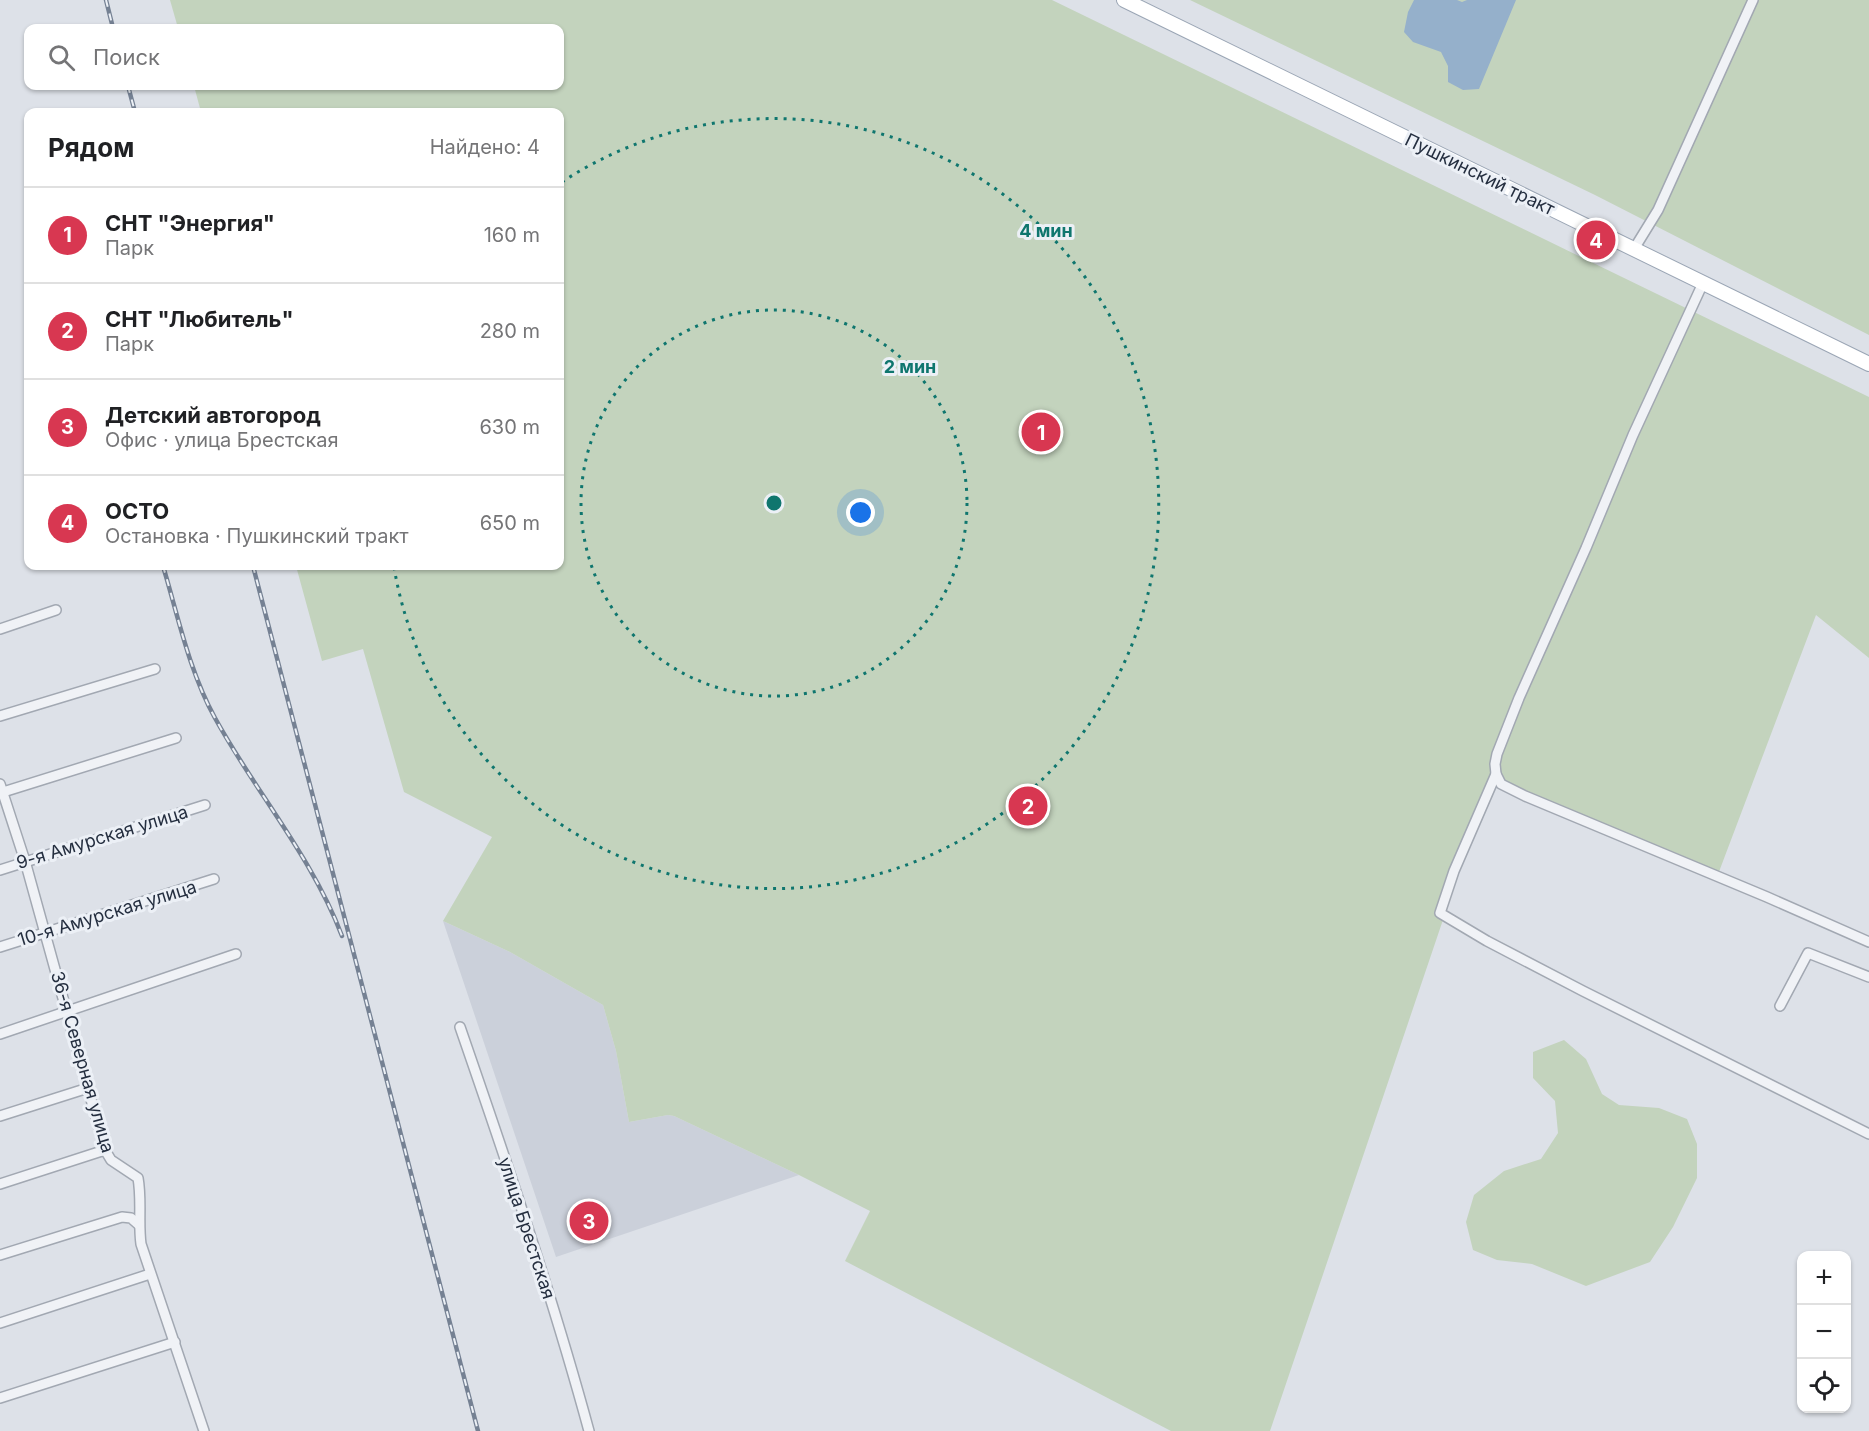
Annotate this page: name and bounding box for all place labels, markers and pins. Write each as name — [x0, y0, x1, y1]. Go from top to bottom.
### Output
pin: 4 — [1576, 218, 1616, 262]
pin: 1 — [1022, 410, 1060, 454]
centre of rings — [764, 493, 784, 513]
pin: 2 — [1008, 784, 1048, 828]
pin: 3 — [570, 1198, 608, 1244]

